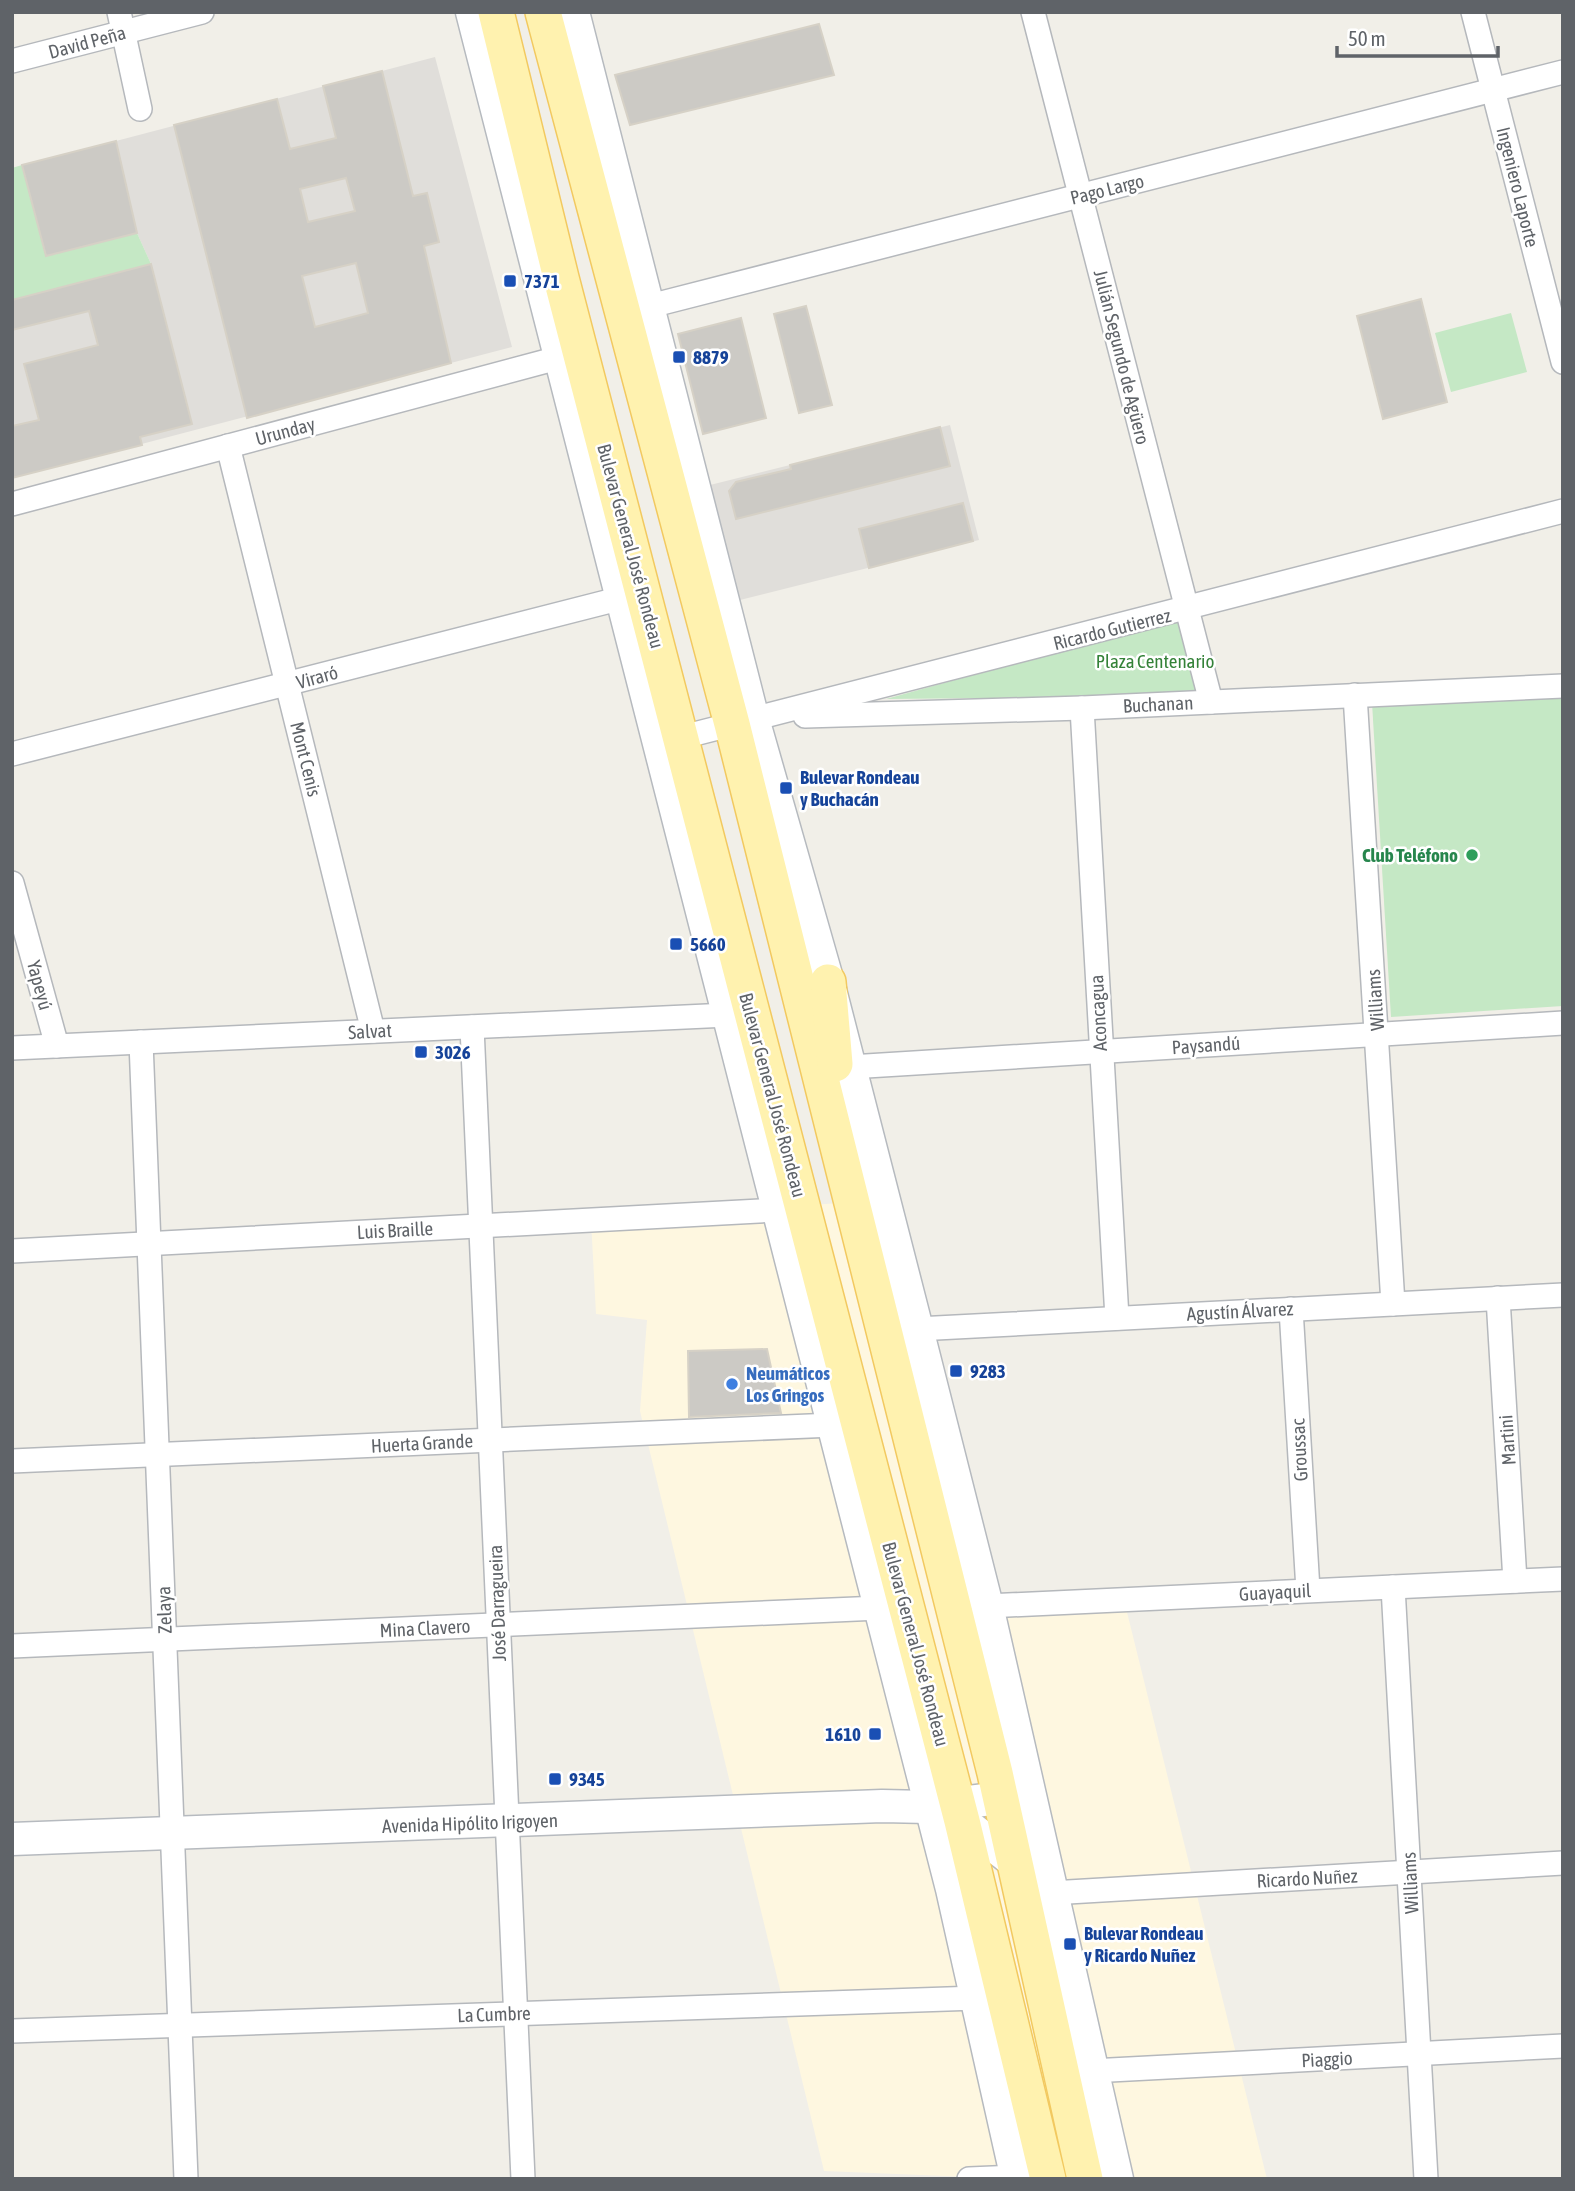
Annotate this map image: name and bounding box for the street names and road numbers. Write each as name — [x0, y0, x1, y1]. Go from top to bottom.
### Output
street label: David Peña — [46, 21, 128, 63]
street label: Ingeniero Laporte — [1492, 125, 1544, 249]
street label: Pago Largo — [1068, 169, 1146, 209]
street label: Julián Segundo de Agüero — [1090, 267, 1154, 447]
street label: Urunday — [253, 412, 317, 450]
street label: Bulevar General José Rondeau — [593, 441, 669, 651]
street label: Ricardo Gutierrez — [1051, 604, 1173, 654]
street label: Viraró — [294, 661, 340, 693]
street label: Buchanan — [1122, 691, 1194, 717]
street label: Mont Cenis — [286, 719, 326, 799]
street label: Yapeyú — [23, 958, 57, 1012]
street label: Williams — [1362, 968, 1388, 1032]
street label: Aconcagua — [1085, 974, 1111, 1052]
street label: Bulevar General José Rondeau — [735, 990, 811, 1200]
street label: Salvat — [348, 1019, 392, 1043]
street label: Paysandú — [1171, 1032, 1241, 1058]
street label: Luis Braille — [356, 1217, 434, 1243]
street label: Agustín Álvarez — [1186, 1297, 1294, 1325]
street label: Martini — [1494, 1414, 1520, 1466]
street label: Groussac — [1286, 1417, 1312, 1482]
street label: Huerta Grande — [370, 1429, 474, 1457]
street label: Bulevar General José Rondeau — [878, 1539, 954, 1749]
street label: José Darragueira — [484, 1544, 510, 1662]
street label: Guayaquil — [1238, 1579, 1312, 1605]
street label: Zelaya — [152, 1586, 176, 1634]
street label: Mina Clavero — [379, 1615, 471, 1641]
street label: Avenida Hipólito Irigoyen — [382, 1809, 558, 1837]
street label: Williams — [1397, 1851, 1423, 1914]
street label: Ricardo Nuñez — [1256, 1864, 1358, 1892]
street label: La Cumbre — [457, 2002, 531, 2026]
street label: Piaggio — [1301, 2047, 1353, 2071]

